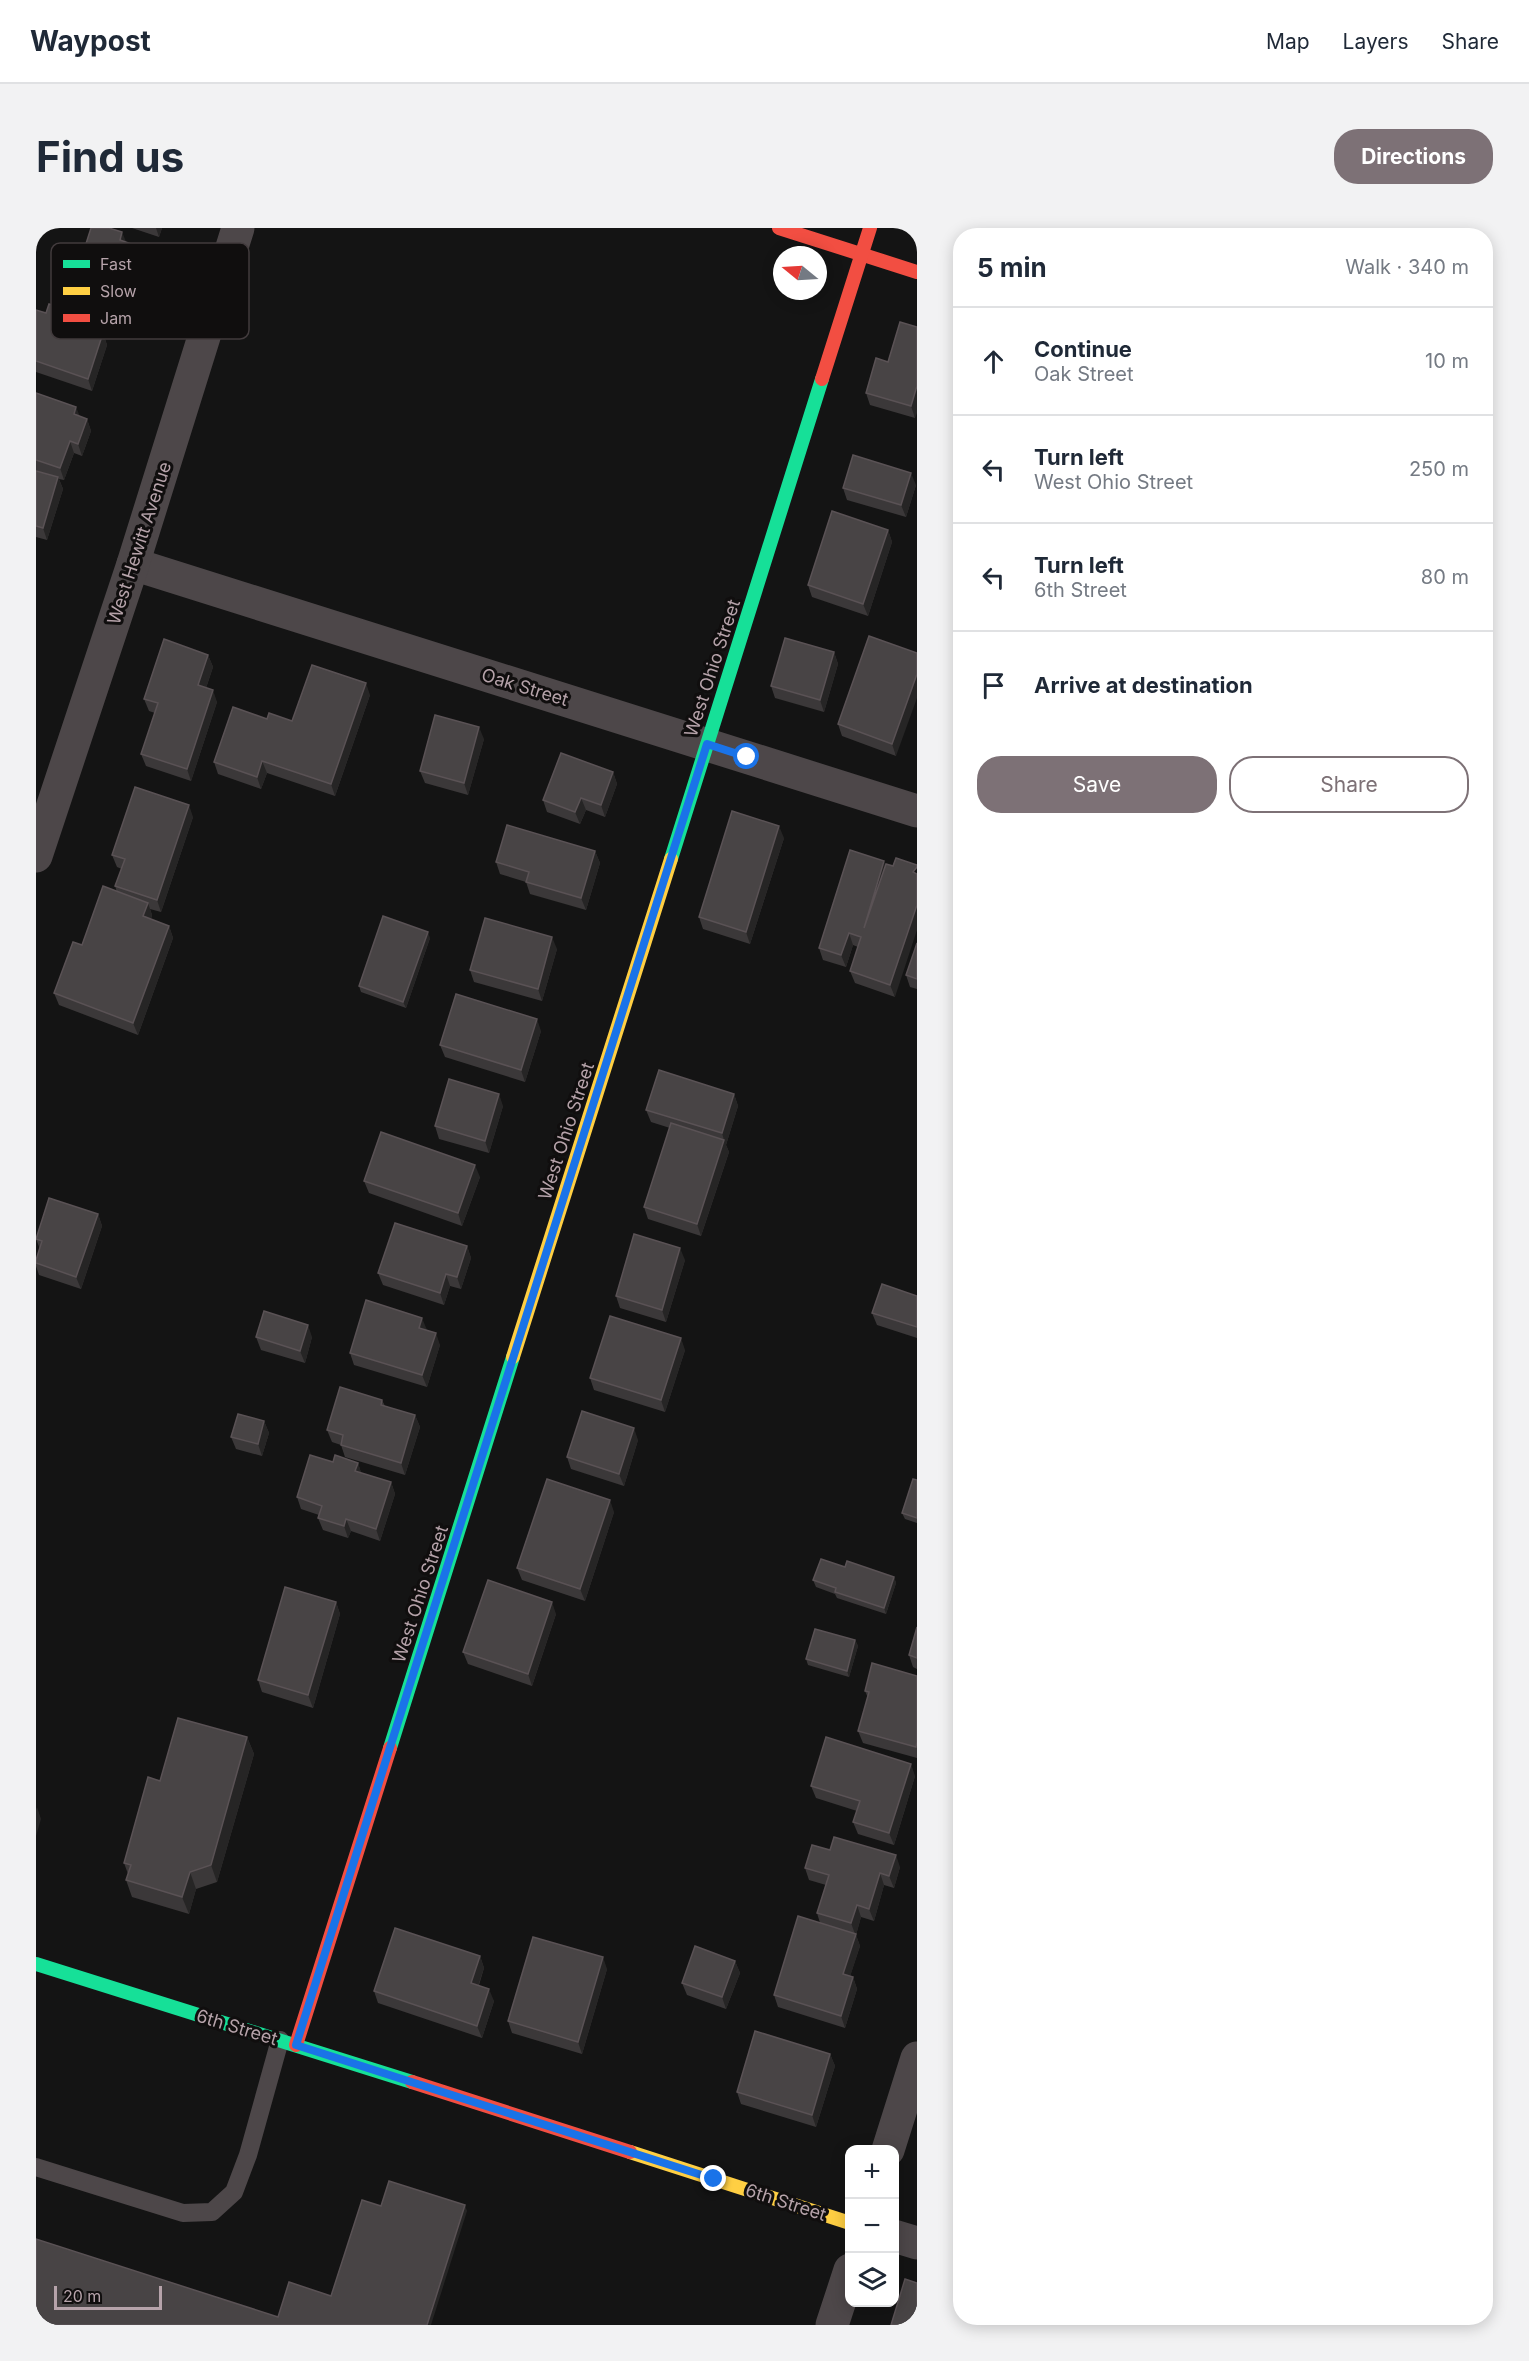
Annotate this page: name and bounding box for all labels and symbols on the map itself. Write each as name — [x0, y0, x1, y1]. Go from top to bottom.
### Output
legend — [51, 243, 249, 339]
north arrow — [773, 246, 827, 300]
text: Fast — [100, 254, 132, 274]
text: Slow — [100, 281, 137, 301]
text: Jam — [100, 308, 132, 328]
street label: West Hewitt Avenue — [103, 459, 175, 627]
street label: West Ohio Street — [680, 597, 744, 739]
street label: Oak Street — [479, 664, 571, 710]
route start — [733, 743, 759, 769]
street label: West Ohio Street — [534, 1060, 598, 1202]
street label: West Ohio Street — [388, 1523, 452, 1665]
street label: 6th Street — [194, 2005, 280, 2049]
route end — [700, 2165, 726, 2191]
street label: 6th Street — [743, 2179, 829, 2225]
scale bar — [54, 2283, 162, 2310]

